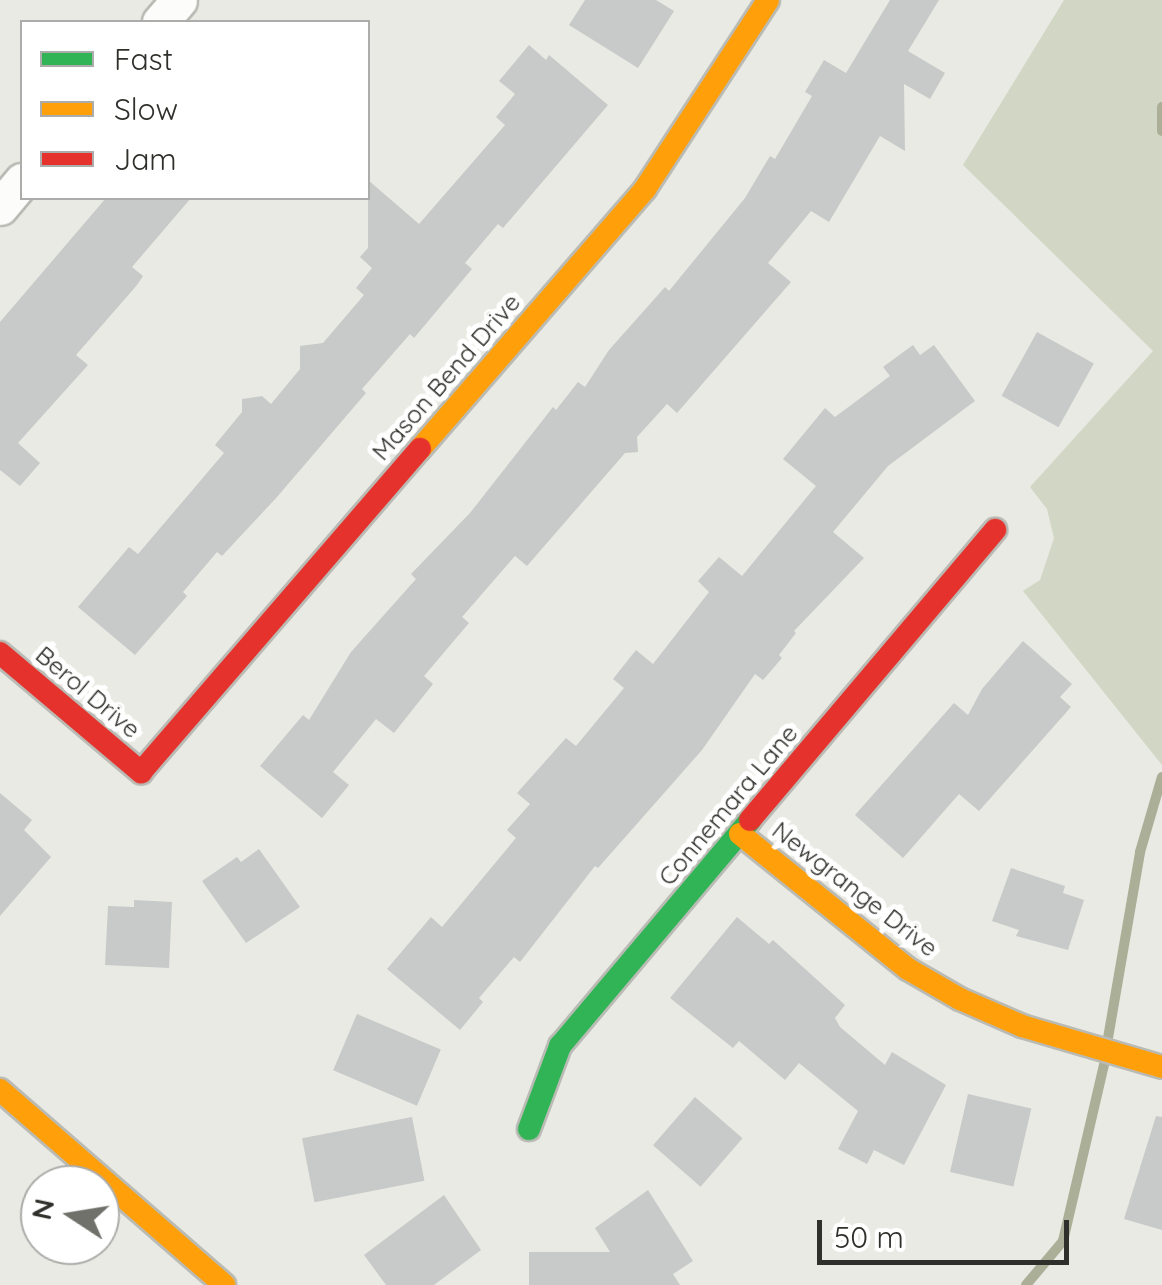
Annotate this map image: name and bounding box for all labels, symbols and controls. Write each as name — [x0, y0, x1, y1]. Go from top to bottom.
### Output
legend — [20, 20, 370, 200]
text: Fast — [114, 40, 173, 78]
text: Slow — [114, 90, 178, 128]
text: Jam — [114, 140, 177, 178]
street label: Mason Bend Drive — [365, 288, 527, 466]
street label: Berol Drive — [30, 640, 146, 744]
street label: Connemara Lane — [652, 718, 804, 892]
street label: Newgrange Drive — [766, 815, 944, 963]
north arrow — [20, 1165, 120, 1265]
text: N — [23, 1195, 61, 1223]
scale bar — [822, 1200, 1074, 1262]
text: 50 m — [834, 1218, 904, 1256]

